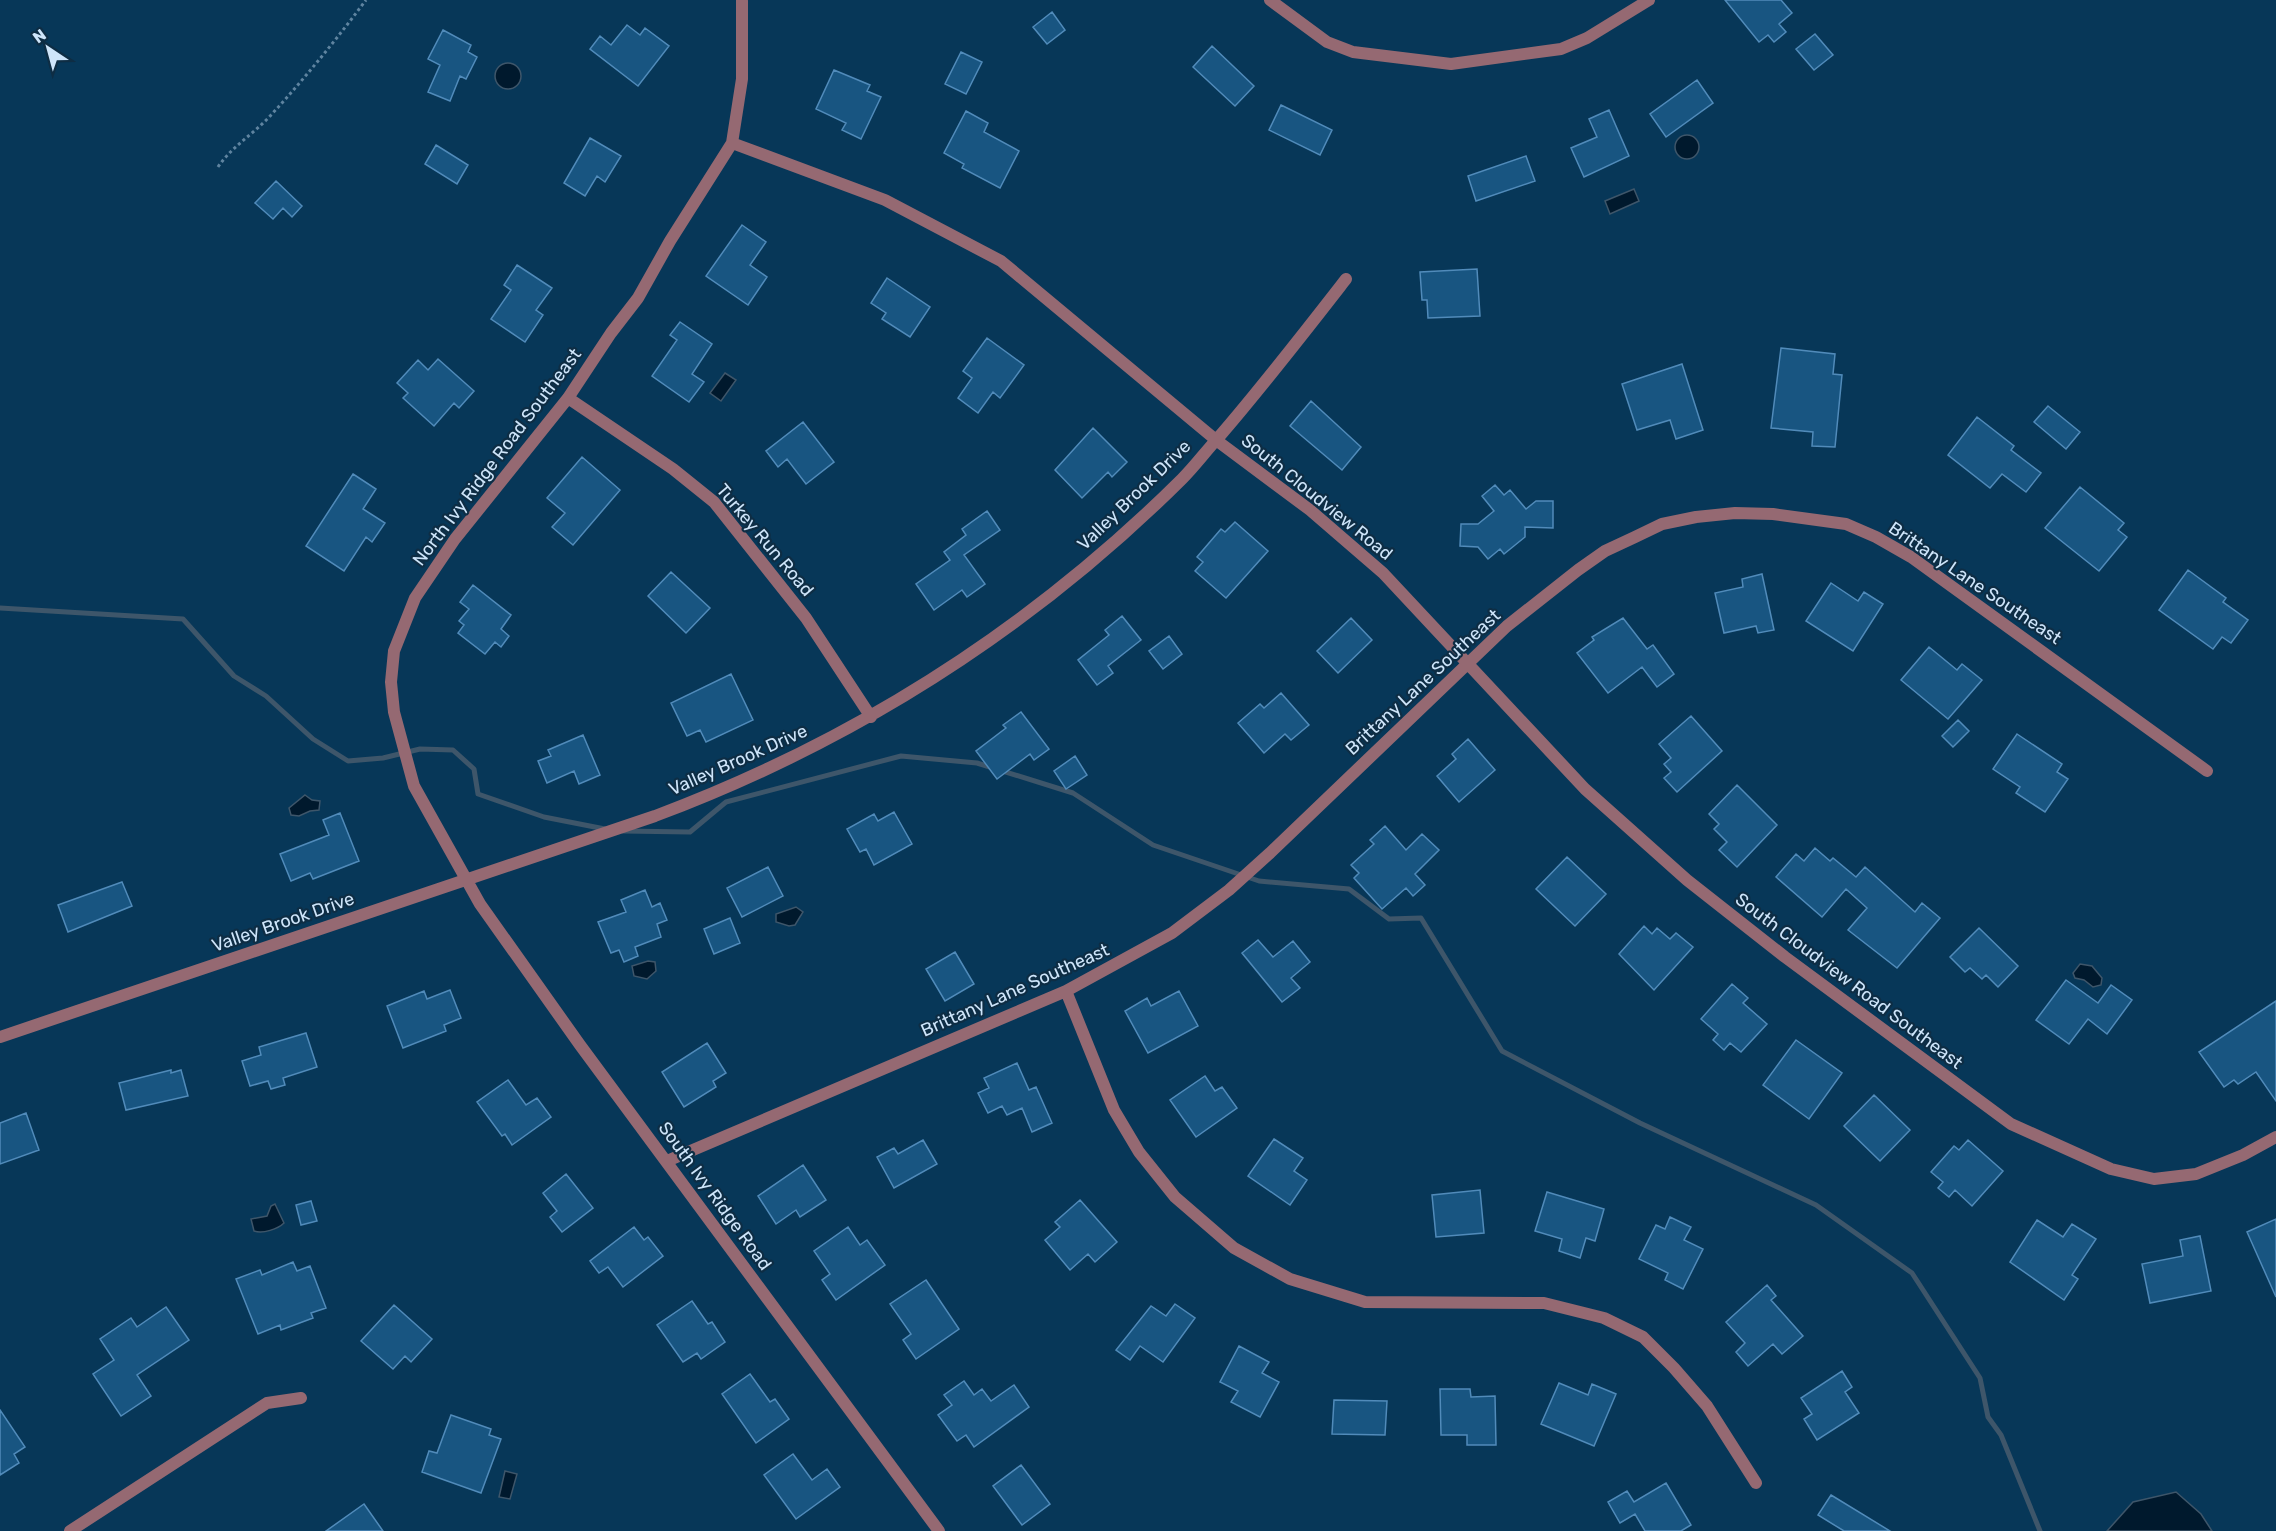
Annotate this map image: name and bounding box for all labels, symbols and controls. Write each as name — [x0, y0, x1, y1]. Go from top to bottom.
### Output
north arrow — [18, 18, 78, 78]
text: N — [29, 25, 50, 47]
street label: North Ivy Ridge Road Southeast — [408, 344, 586, 570]
street label: South Cloudview Road — [1237, 429, 1397, 565]
street label: Valley Brook Drive — [1073, 435, 1195, 555]
street label: Turkey Run Road — [712, 479, 818, 601]
street label: Brittany Lane Southeast — [1884, 517, 2066, 649]
street label: Brittany Lane Southeast — [1341, 604, 1505, 760]
street label: Valley Brook Drive — [665, 720, 811, 800]
street label: Valley Brook Drive — [209, 887, 357, 957]
street label: South Cloudview Road Southeast — [1731, 888, 1967, 1074]
street label: Brittany Lane Southeast — [917, 939, 1113, 1041]
street label: South Ivy Ridge Road — [654, 1117, 776, 1275]

